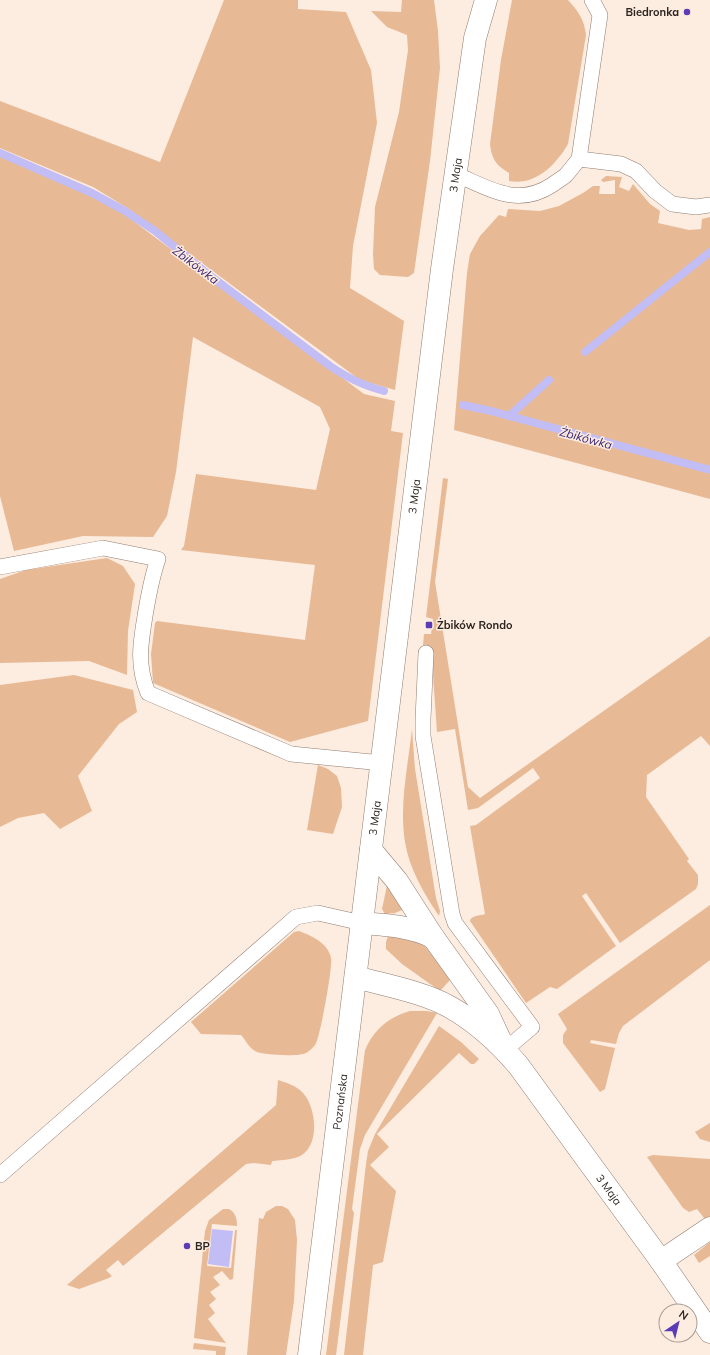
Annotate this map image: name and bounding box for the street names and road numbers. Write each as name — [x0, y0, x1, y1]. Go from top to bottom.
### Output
street label: 3 Maja — [446, 157, 465, 193]
street label: 3 Maja — [405, 478, 423, 515]
street label: 3 Maja — [366, 800, 384, 836]
street label: Poznańska — [330, 1073, 350, 1131]
street label: 3 Maja — [593, 1171, 625, 1208]

